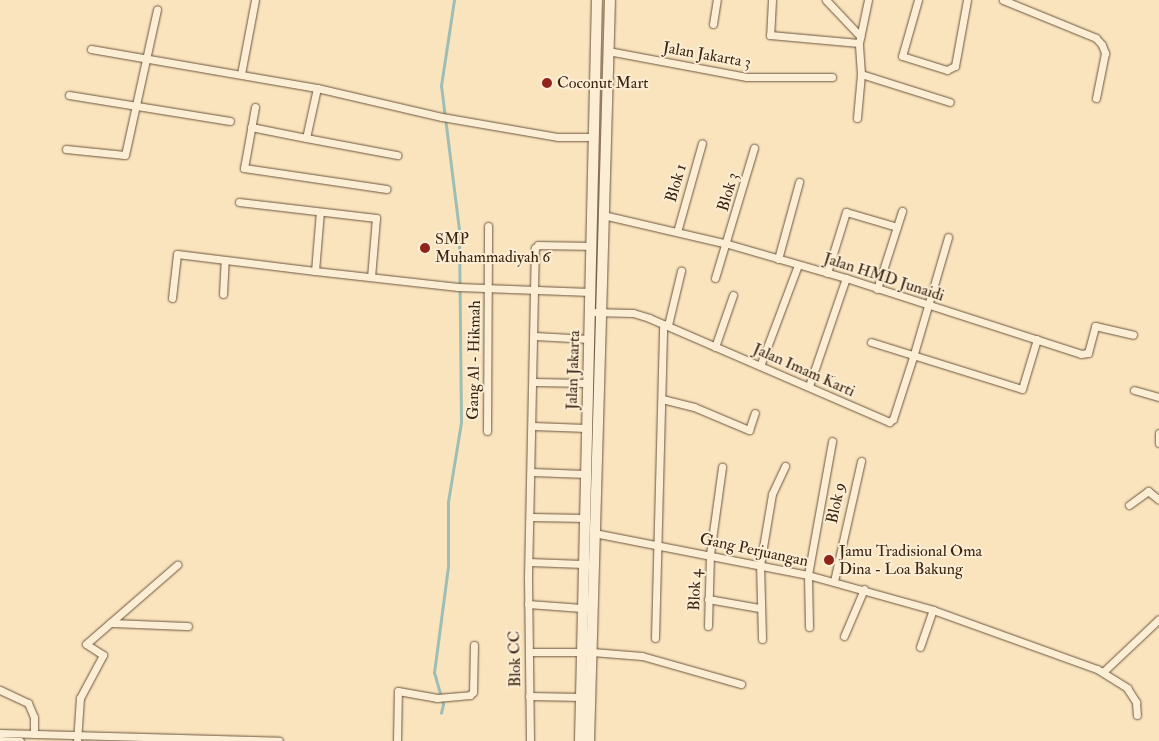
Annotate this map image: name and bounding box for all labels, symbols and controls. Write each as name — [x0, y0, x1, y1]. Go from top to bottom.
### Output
street label: Jalan Jakarta 3 — [661, 38, 753, 72]
place label: Coconut Mart — [557, 73, 649, 93]
marker: Coconut Mart — [541, 77, 553, 89]
street label: Blok 1 — [661, 162, 691, 204]
street label: Blok 3 — [713, 170, 743, 214]
place label: SMP Muhammadiyah 6 — [435, 229, 550, 267]
marker: SMP Muhammadiyah 6 — [419, 242, 431, 254]
street label: Jalan HMD Junaidi — [821, 248, 947, 306]
street label: Gang Al - Hikmah — [463, 300, 485, 420]
street label: Jalan Jakarta — [562, 330, 584, 410]
street label: Jalan Imam Karti — [750, 339, 858, 401]
street label: Blok 9 — [822, 481, 850, 525]
street label: Gang Perjuangan — [698, 529, 810, 571]
place label: Jamu Tradisional Oma Dina - Loa Bakung — [839, 541, 982, 579]
marker: Jamu Tradisional Oma Dina - Loa Bakung — [823, 554, 835, 566]
street label: Blok 4 — [685, 569, 705, 611]
street label: Blok CC — [505, 631, 525, 687]

